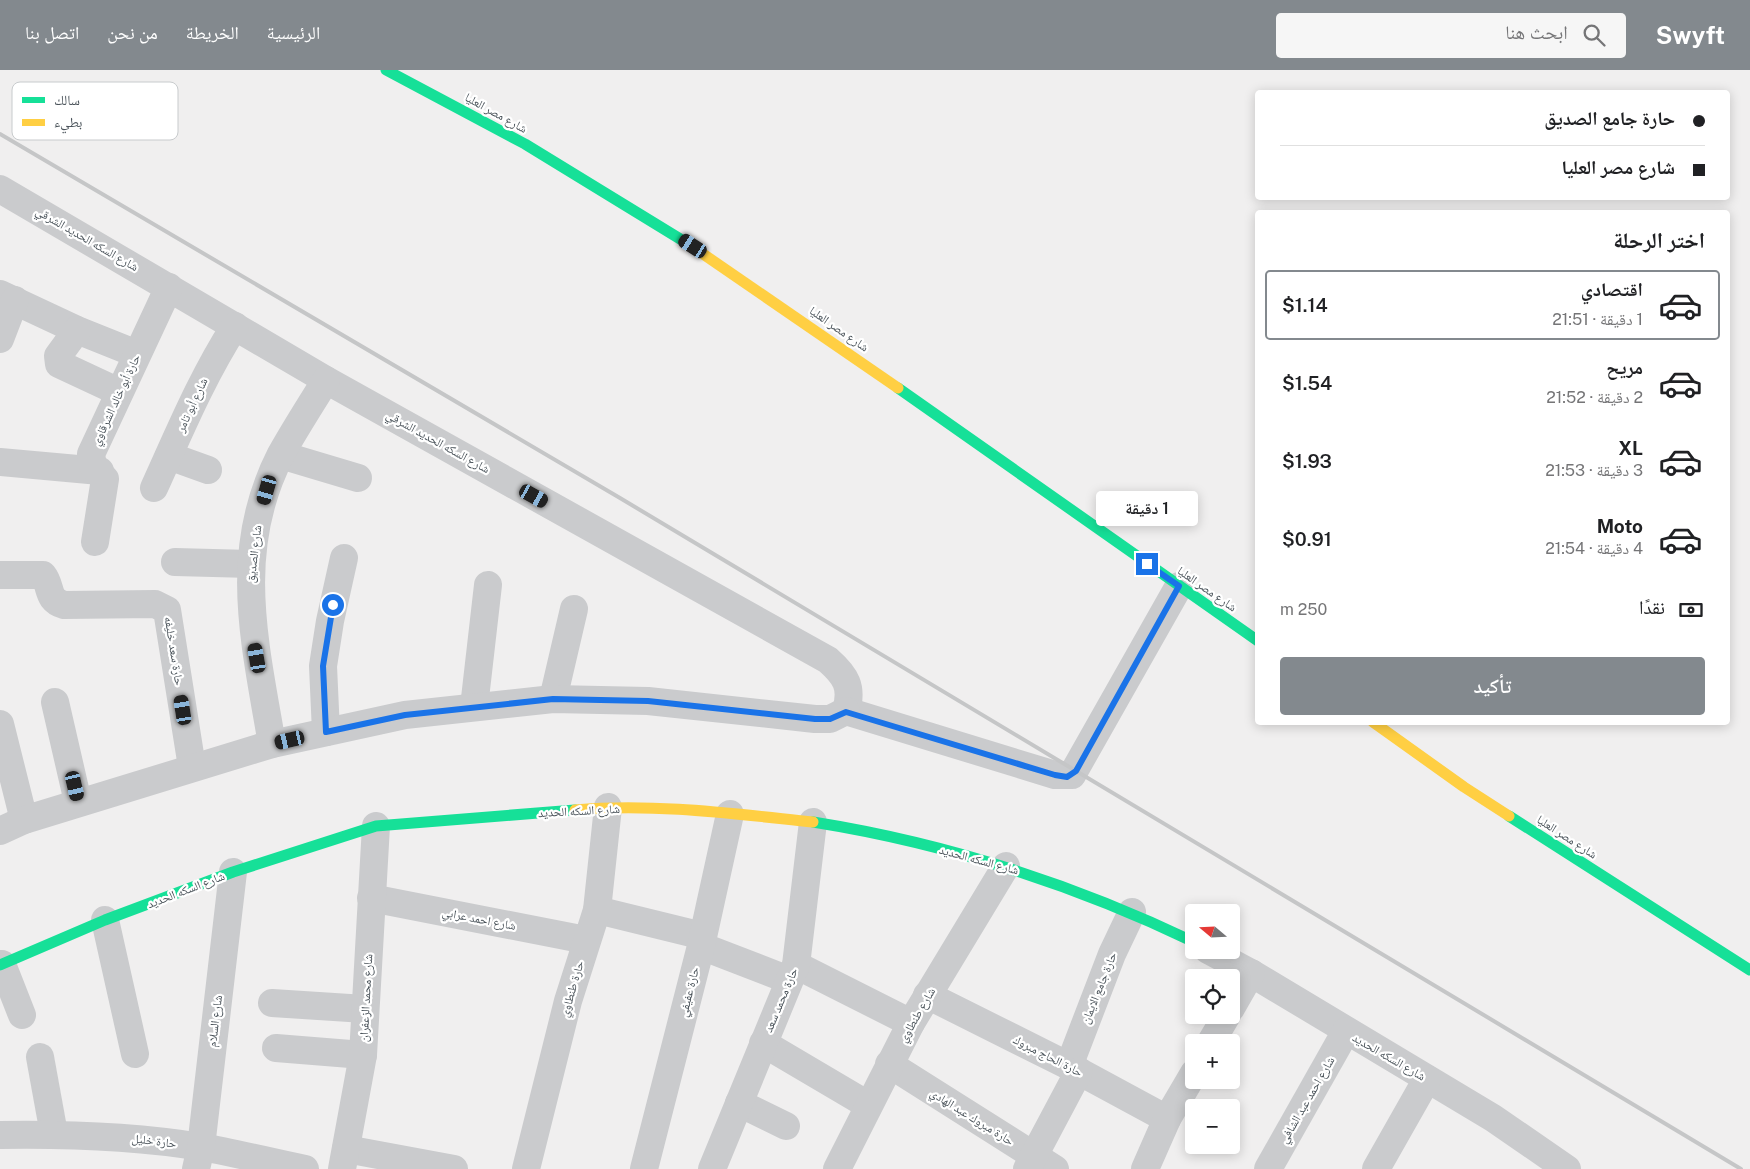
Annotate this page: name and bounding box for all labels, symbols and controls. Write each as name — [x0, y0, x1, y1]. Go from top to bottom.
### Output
search box — [1276, 13, 1626, 58]
text: ابحث هنا — [1505, 21, 1568, 43]
icon: search — [1580, 21, 1608, 49]
text: Swyft — [1656, 21, 1725, 49]
text: اتصل بنا — [25, 22, 79, 43]
text: من نحن — [107, 22, 158, 43]
text: الخريطة — [186, 22, 239, 43]
text: الرئيسية — [267, 22, 320, 43]
legend — [12, 82, 178, 140]
street label: شارع مصر العليا — [462, 90, 530, 137]
text: سالك — [54, 92, 80, 108]
text: حارة جامع الصديق — [1544, 107, 1675, 129]
text: بطيء — [54, 114, 83, 134]
text: شارع مصر العليا — [1561, 156, 1675, 178]
street label: شارع السكه الحديد الشرقي — [32, 204, 141, 277]
text: اختر الرحلة — [1613, 227, 1705, 253]
car — [676, 232, 709, 260]
text: اقتصادي — [1581, 278, 1643, 300]
icon: car — [1658, 283, 1703, 328]
text: $1.14 — [1282, 294, 1328, 316]
street label: شارع مصر العليا — [806, 303, 871, 355]
text: 1 دقيقة · 21:51 — [1552, 310, 1643, 329]
street label: حارة أبو خالد الشرقاوي — [89, 352, 146, 449]
text: مريح — [1606, 356, 1643, 378]
icon: car — [1658, 361, 1703, 406]
text: $1.54 — [1282, 372, 1332, 394]
street label: شارع أبو تامر — [173, 376, 212, 436]
text: 2 دقيقة · 21:52 — [1546, 388, 1643, 407]
street label: شارع السكه الحديد الشرقي — [382, 408, 492, 479]
text: XL — [1618, 437, 1643, 459]
icon: car — [1658, 439, 1703, 484]
text: $1.93 — [1282, 450, 1332, 472]
text: 3 دقيقة · 21:53 — [1545, 461, 1643, 480]
car — [255, 474, 278, 506]
car — [517, 482, 550, 510]
callout: 1 دقيقة — [1096, 492, 1198, 526]
text: 1 دقيقة — [1125, 499, 1169, 518]
text: Moto — [1597, 515, 1643, 537]
icon: car — [1658, 517, 1703, 562]
street label: شارع الصديق — [244, 524, 265, 584]
text: $0.91 — [1282, 528, 1332, 550]
text: 4 دقيقة · 21:54 — [1545, 539, 1643, 558]
route end — [1136, 553, 1158, 575]
street label: شارع مصر العليا — [1174, 563, 1239, 615]
route start — [322, 594, 344, 616]
text: نقدًا — [1639, 596, 1665, 618]
icon: cash — [1677, 596, 1705, 624]
text: 250 m — [1280, 600, 1327, 619]
street label: حارة سعد خليفه — [161, 616, 186, 687]
car — [247, 642, 266, 674]
button: تأكيد — [1280, 657, 1705, 715]
car — [173, 694, 192, 726]
car — [273, 729, 306, 751]
car — [64, 770, 85, 802]
street label: شارع السكه الحديد — [538, 802, 620, 821]
street label: شارع مصر العليا — [1534, 812, 1600, 863]
street label: شارع السكه الحديد — [937, 843, 1020, 878]
street label: شارع السكه الحديد — [145, 869, 227, 912]
north arrow — [1185, 904, 1240, 959]
map controls — [1185, 904, 1240, 1154]
street label: شارع احمد عرابي — [440, 905, 517, 936]
street label: حارة جامع الايمان — [1078, 950, 1120, 1026]
street label: شارع محمد الزعفران — [357, 953, 376, 1043]
street label: حارة طنطاوي — [557, 959, 590, 1020]
street label: حارة عفيفي — [676, 965, 705, 1019]
street label: حارة محمد سعد — [761, 965, 801, 1034]
button: locate — [1185, 969, 1240, 1024]
street label: شارع طنطاوي — [896, 985, 941, 1046]
street label: شارع السلام — [205, 994, 226, 1048]
street label: شارع السكه الحديد — [1350, 1030, 1428, 1084]
street label: حارة الحاج مبروك — [1011, 1032, 1085, 1080]
button: + — [1185, 1034, 1240, 1089]
street label: شارع احمد عبد الشافي — [1277, 1054, 1340, 1147]
street label: حارة مبروك عبد الهادي — [926, 1086, 1017, 1151]
button: − — [1185, 1099, 1240, 1154]
street label: حارة خليل — [131, 1131, 178, 1151]

